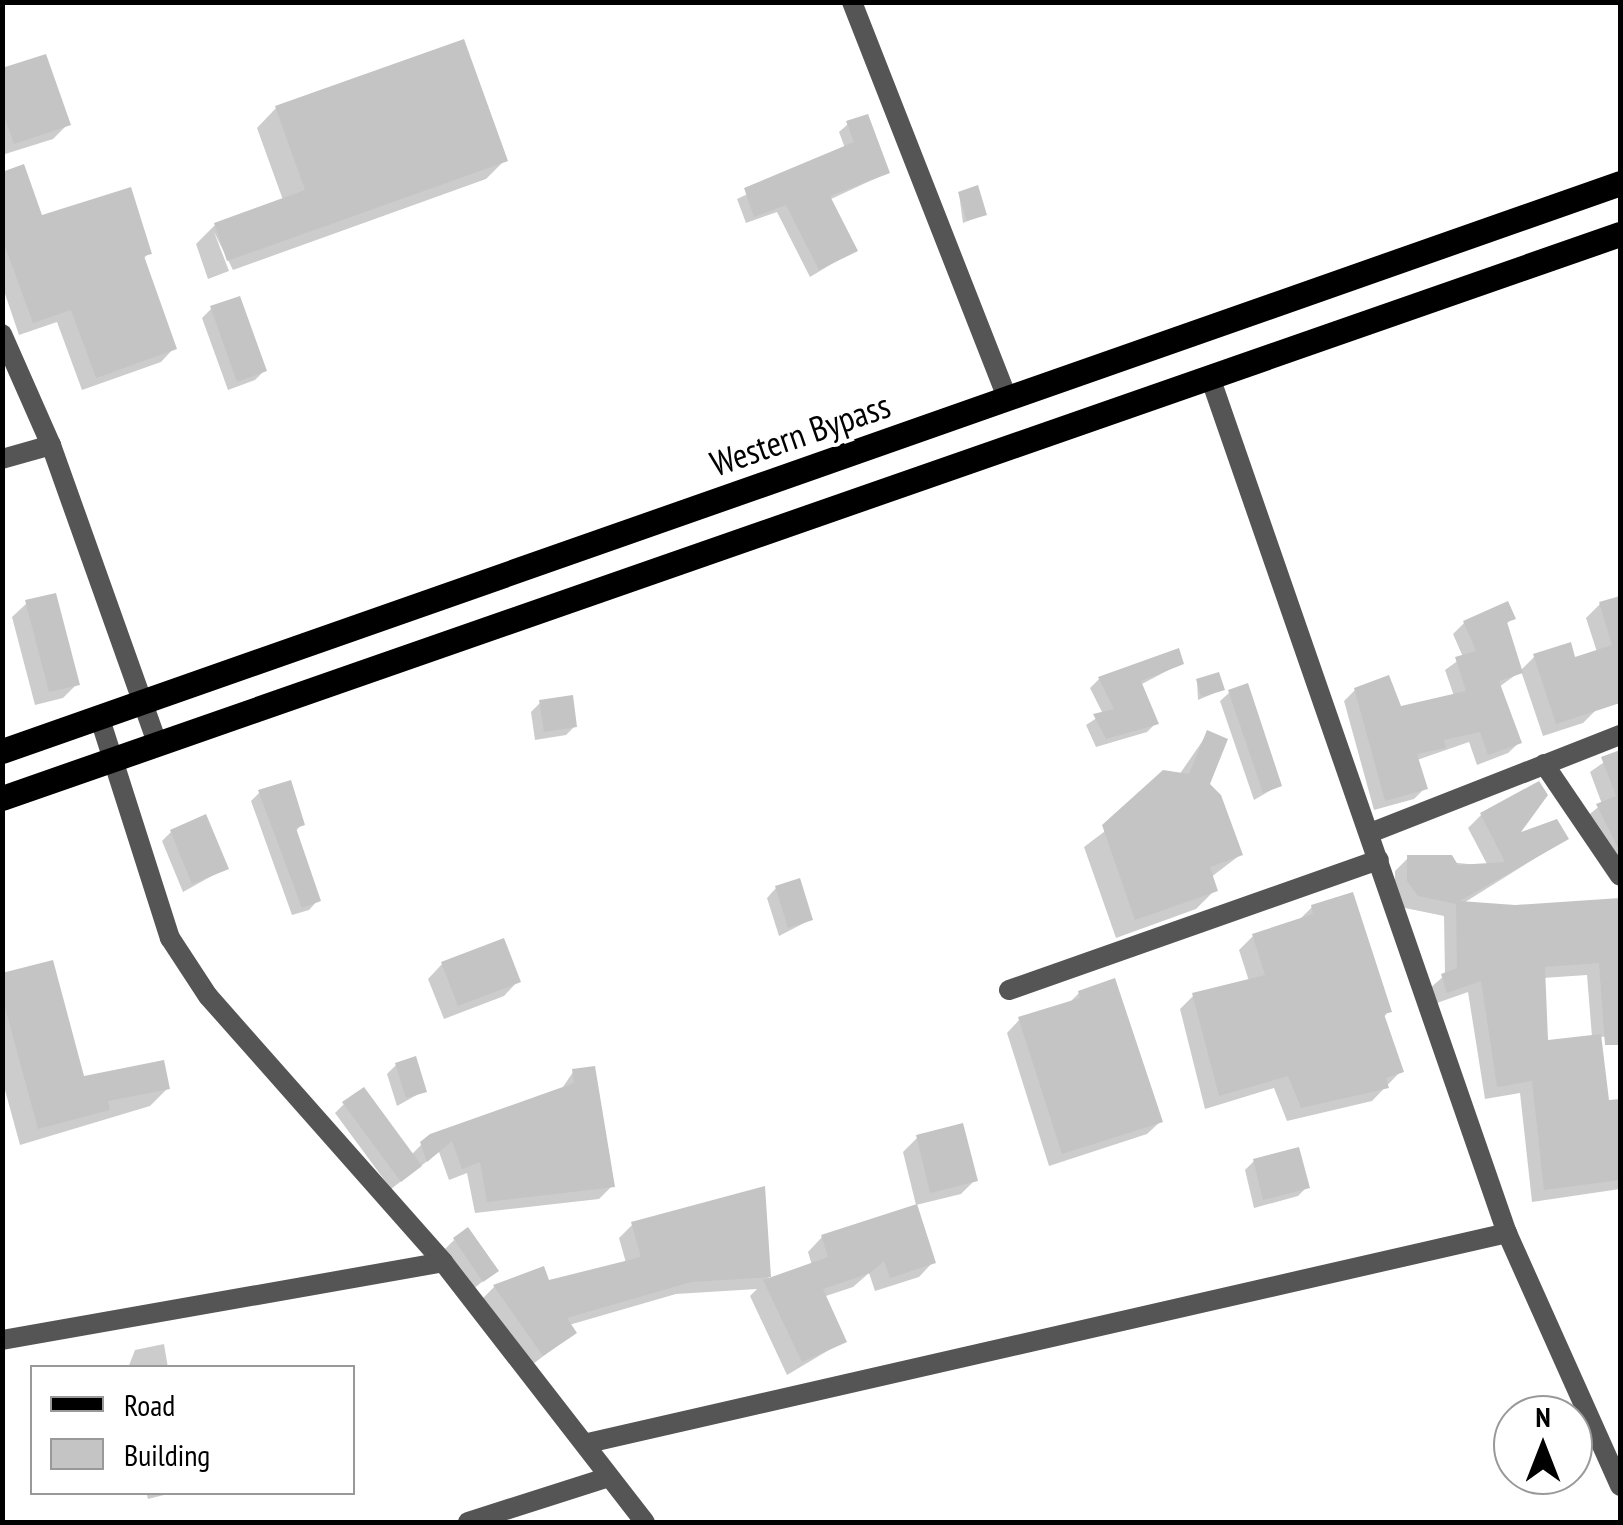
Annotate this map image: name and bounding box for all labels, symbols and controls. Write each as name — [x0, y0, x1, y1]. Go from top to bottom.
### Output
street label: Western Bypass — [705, 384, 895, 484]
legend — [30, 1365, 355, 1495]
text: Road — [124, 1385, 175, 1424]
north arrow — [1493, 1395, 1593, 1495]
text: N — [1535, 1398, 1551, 1435]
text: Building — [124, 1435, 210, 1474]

